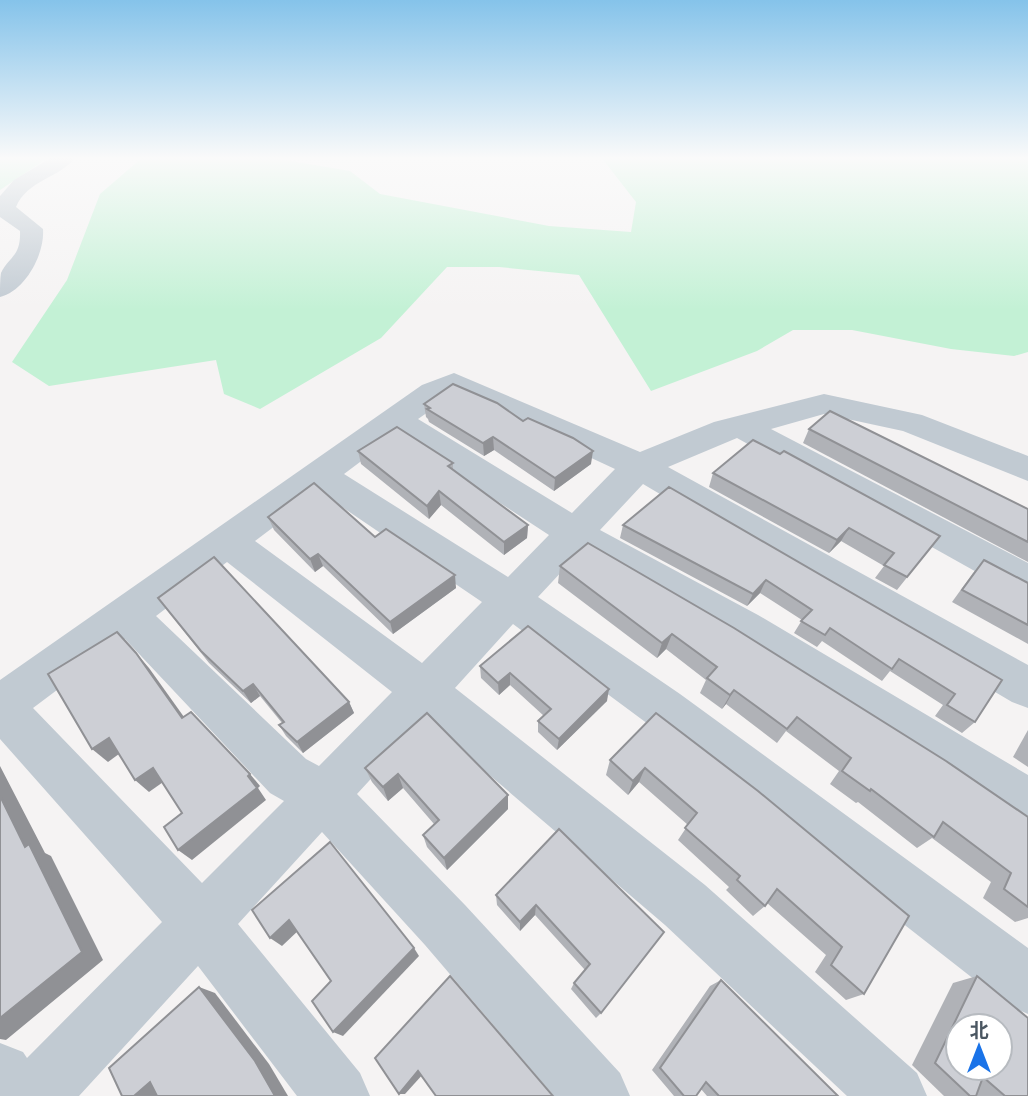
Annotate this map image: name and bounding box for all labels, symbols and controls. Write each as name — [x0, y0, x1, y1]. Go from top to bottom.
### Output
north arrow — [944, 1012, 1014, 1082]
text: 北 — [969, 1018, 989, 1043]

